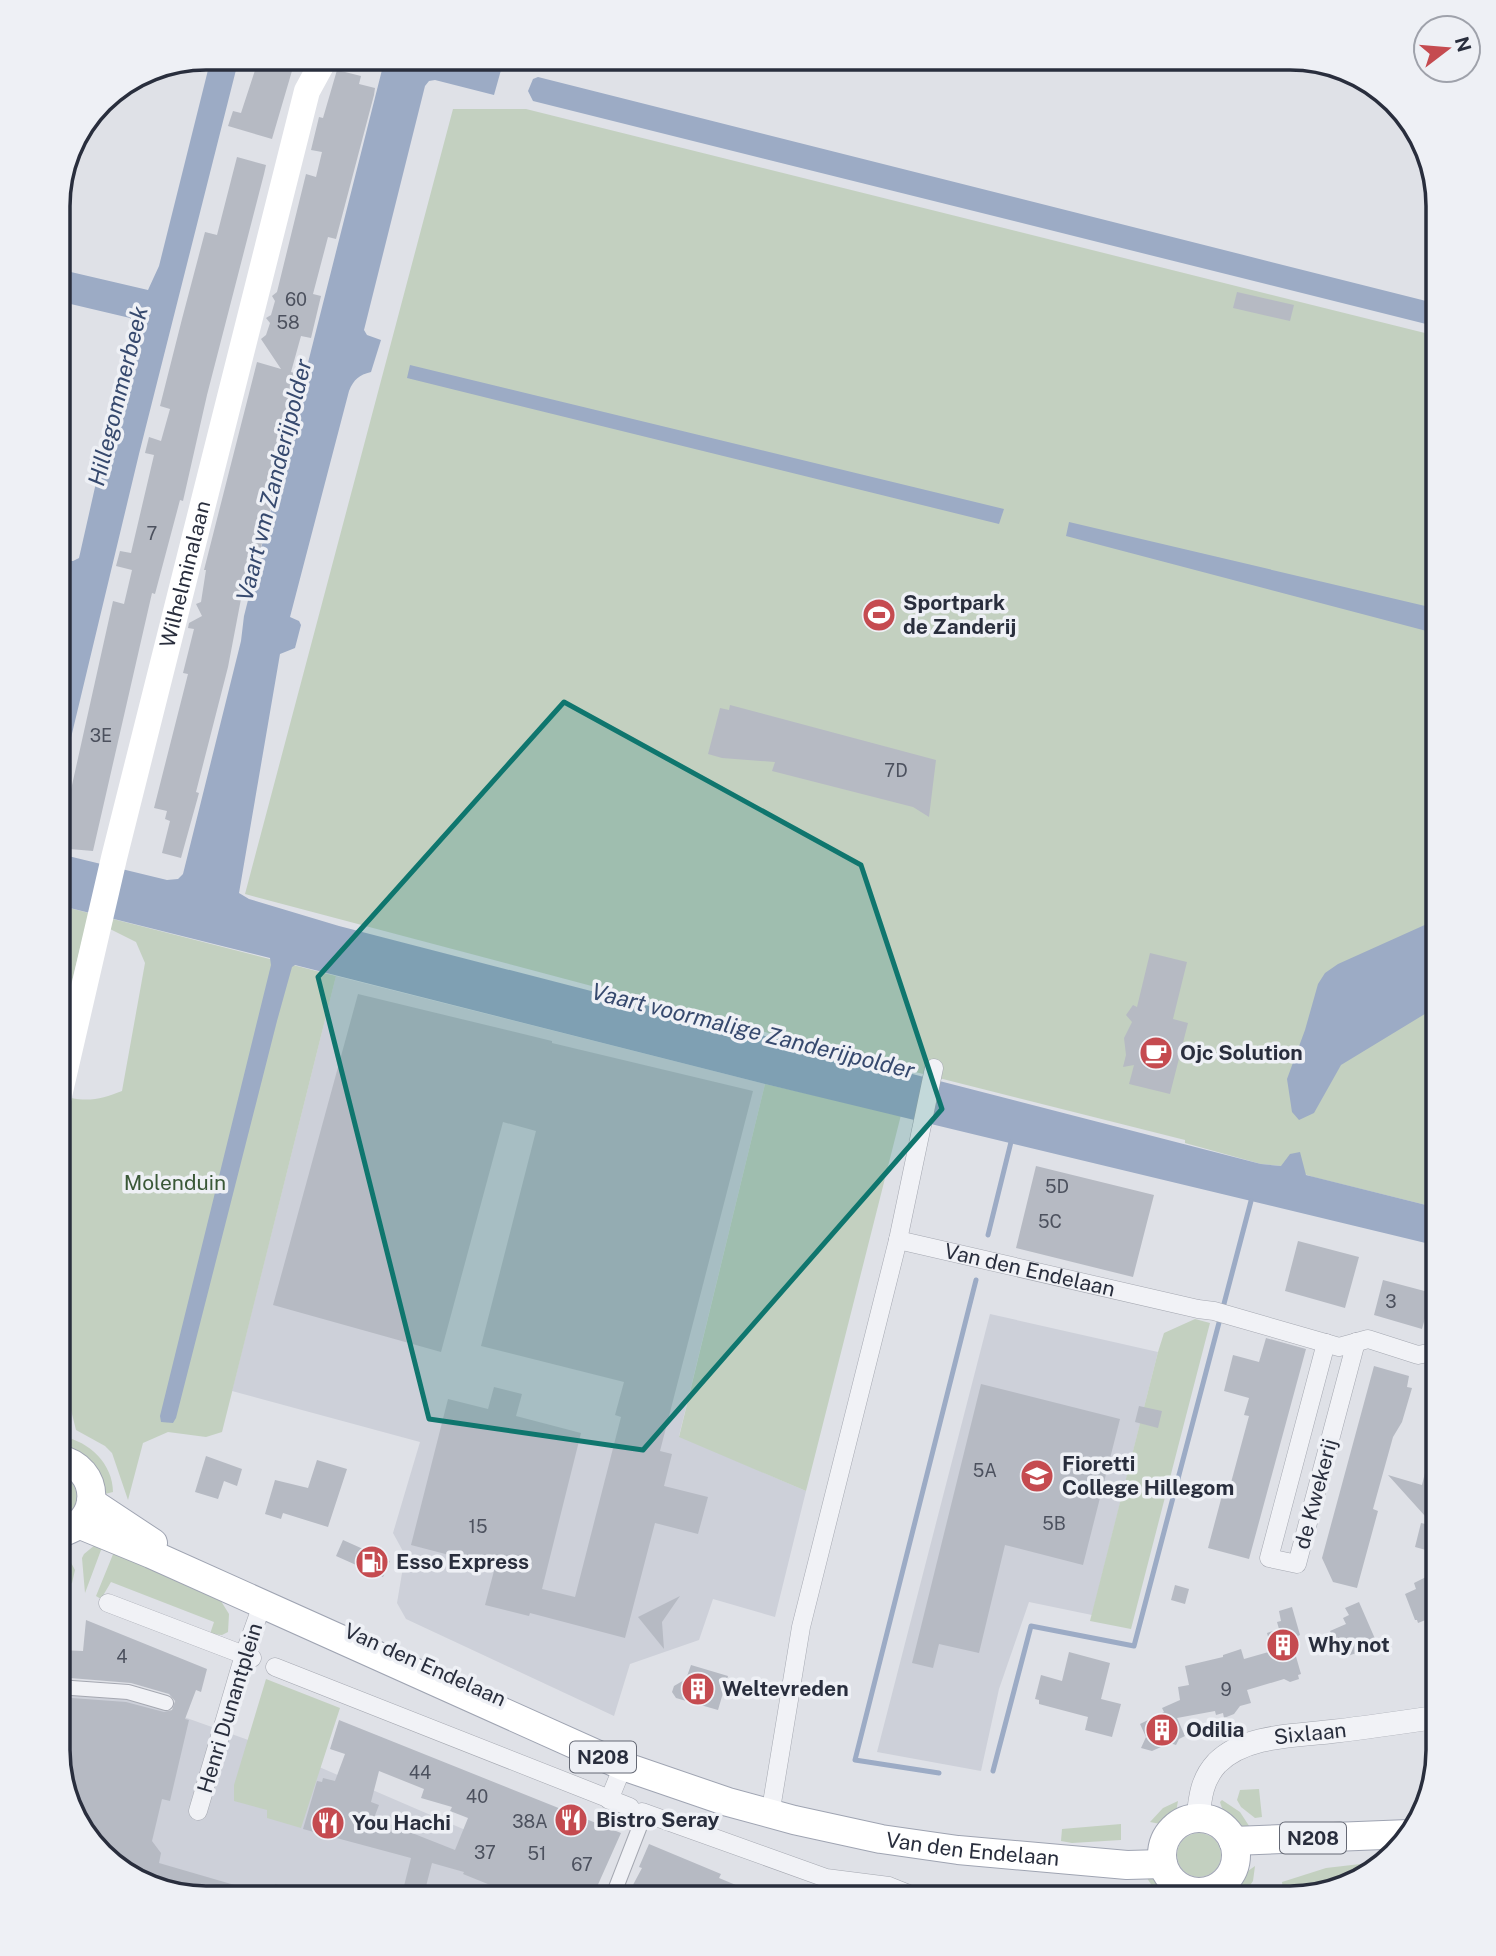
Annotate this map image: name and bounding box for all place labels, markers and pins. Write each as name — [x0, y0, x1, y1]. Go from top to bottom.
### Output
place label: Sportpark de Zanderij — [903, 590, 1016, 639]
sports icon: Sportpark de Zanderij — [860, 596, 898, 634]
cafe icon: Ojc Solution — [1137, 1034, 1175, 1072]
place label: Ojc Solution — [1180, 1040, 1303, 1065]
place label: Fioretti College Hillegom — [1062, 1451, 1234, 1500]
school or university icon: Fioretti College Hillegom — [1018, 1457, 1056, 1495]
fuel station icon: Esso Express — [353, 1543, 391, 1581]
place label: Esso Express — [396, 1549, 529, 1574]
building icon: Why not — [1264, 1626, 1302, 1664]
place label: Why not — [1308, 1632, 1390, 1657]
building icon: Weltevreden — [679, 1670, 717, 1708]
place label: Weltevreden — [722, 1676, 849, 1701]
building icon: Odilia — [1143, 1711, 1181, 1749]
place label: Odilia — [1186, 1717, 1245, 1742]
restaurant icon: Bistro Seray — [552, 1801, 590, 1839]
restaurant icon: You Hachi — [309, 1804, 347, 1842]
place label: Bistro Seray — [596, 1807, 720, 1832]
place label: You Hachi — [352, 1810, 451, 1835]

